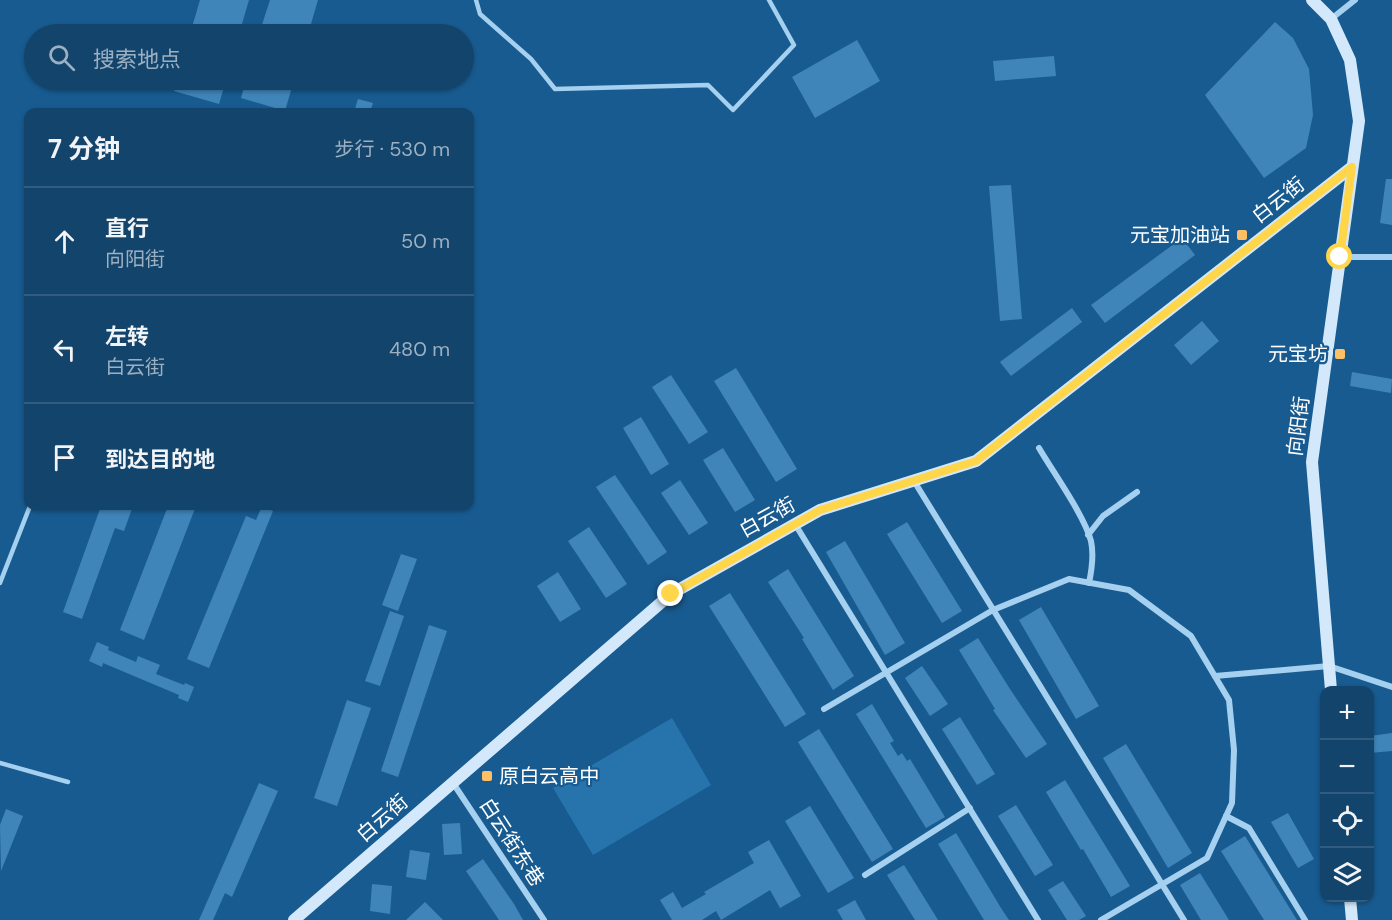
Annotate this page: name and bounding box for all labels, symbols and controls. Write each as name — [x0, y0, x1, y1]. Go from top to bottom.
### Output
search box — [24, 24, 474, 90]
icon: search — [45, 41, 78, 74]
text: 搜索地点 — [93, 45, 181, 74]
text: 7 分钟 — [48, 132, 120, 166]
text: 步行 · 530 m — [335, 136, 450, 162]
street label: 白云街 — [1246, 171, 1310, 229]
text: 直行 — [105, 214, 149, 243]
place label: 元宝加油站 — [1130, 222, 1230, 248]
icon: ahead — [48, 225, 81, 258]
text: 50 m — [401, 228, 450, 254]
marker: 元宝加油站 — [1235, 228, 1249, 242]
route start — [1326, 243, 1352, 269]
text: 向阳街 — [105, 246, 165, 272]
text: 左转 — [105, 322, 149, 351]
icon: left — [48, 333, 81, 366]
text: 480 m — [389, 336, 450, 362]
place label: 元宝坊 — [1268, 341, 1328, 367]
marker: 元宝坊 — [1333, 347, 1347, 361]
text: 白云街 — [105, 354, 165, 380]
street label: 向阳街 — [1281, 395, 1315, 457]
icon: arrive — [48, 441, 81, 474]
text: 到达目的地 — [105, 445, 215, 474]
street label: 白云街 — [734, 491, 800, 543]
route end — [657, 580, 683, 606]
map controls — [1320, 686, 1374, 902]
button: + — [1320, 686, 1374, 740]
button: − — [1320, 740, 1374, 794]
place label: 原白云高中 — [499, 763, 599, 789]
marker: 原白云高中 — [480, 769, 494, 783]
street label: 白云街 — [351, 789, 413, 847]
street label: 白云街东巷 — [474, 793, 550, 891]
button: locate — [1320, 794, 1374, 848]
button: layers — [1320, 848, 1374, 902]

